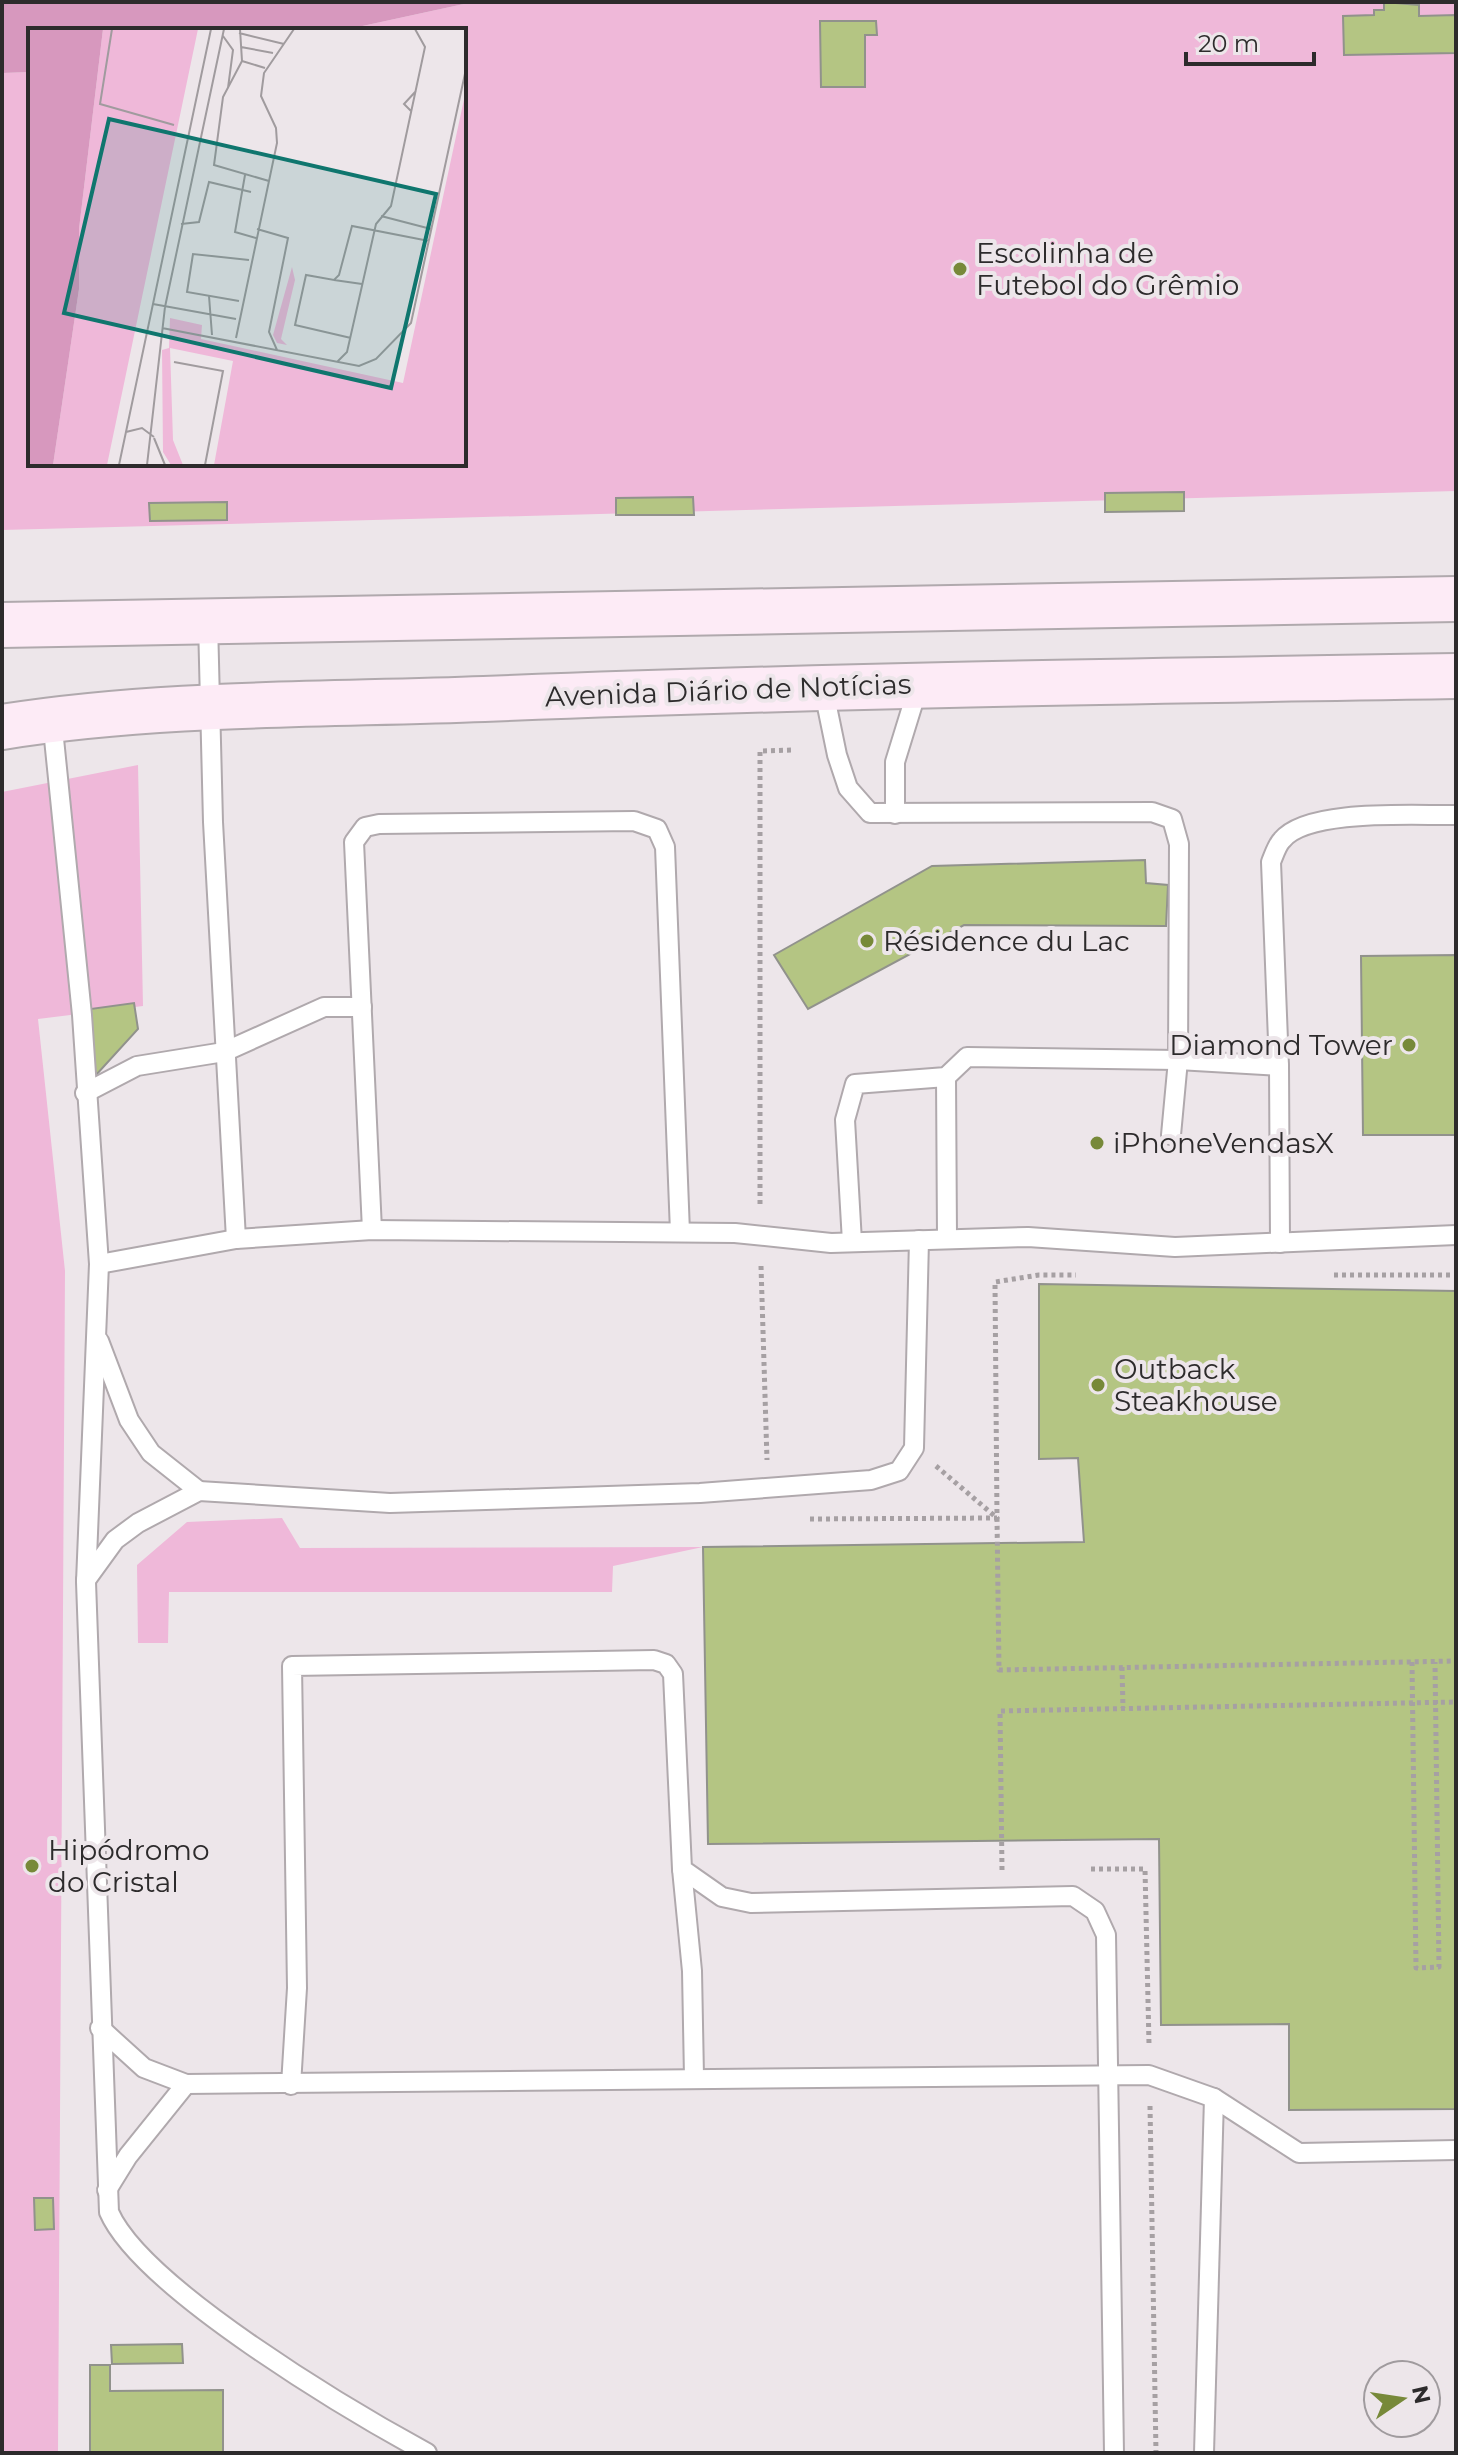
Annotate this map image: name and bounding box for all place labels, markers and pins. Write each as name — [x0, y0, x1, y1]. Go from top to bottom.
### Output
place label: Escolinha de Futebol do Grêmio — [976, 236, 1239, 302]
marker: Escolinha de Futebol do Grêmio — [951, 260, 969, 278]
place label: Résidence du Lac — [883, 924, 1130, 958]
marker: Résidence du Lac — [858, 932, 876, 950]
place label: Diamond Tower — [1169, 1028, 1393, 1062]
marker: Diamond Tower — [1400, 1036, 1418, 1054]
place label: iPhoneVendasX — [1113, 1126, 1334, 1160]
marker: iPhoneVendasX — [1088, 1134, 1106, 1152]
place label: Outback Steakhouse — [1114, 1352, 1278, 1418]
marker: Outback Steakhouse — [1089, 1376, 1107, 1394]
place label: Hipódromo do Cristal — [48, 1833, 210, 1899]
marker: Hipódromo do Cristal — [23, 1857, 41, 1875]

